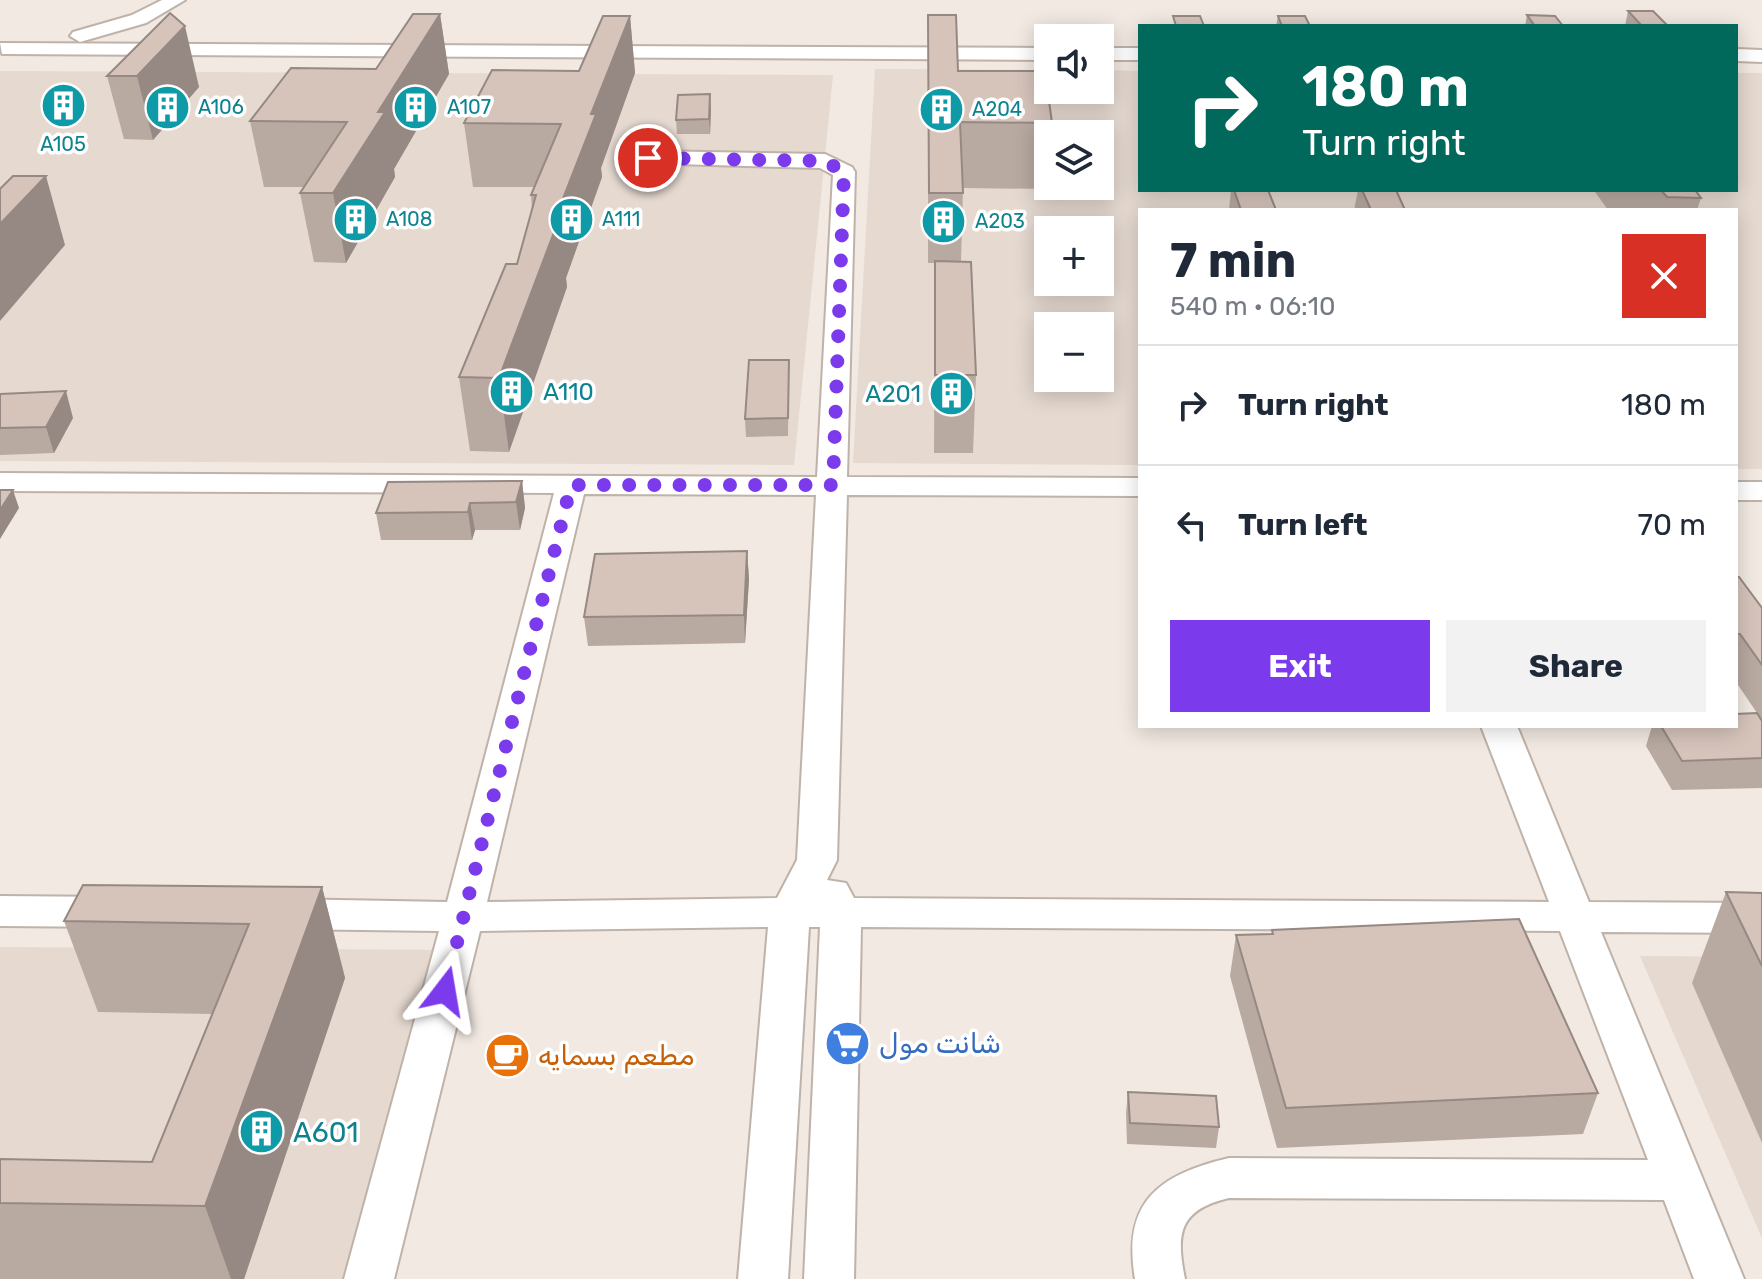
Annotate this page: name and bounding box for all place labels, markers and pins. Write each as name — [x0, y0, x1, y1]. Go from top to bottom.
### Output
building icon: A105 — [39, 81, 87, 129]
building icon: A106 — [143, 83, 191, 131]
building icon: A107 — [392, 83, 440, 131]
building icon: A204 — [917, 85, 965, 133]
place label: A106 — [198, 95, 244, 119]
place label: A107 — [447, 95, 491, 119]
place label: A204 — [972, 97, 1022, 121]
pin — [614, 124, 682, 192]
place label: A105 — [40, 132, 86, 156]
building icon: A108 — [331, 195, 379, 243]
building icon: A111 — [547, 195, 595, 243]
building icon: A203 — [920, 197, 968, 245]
place label: A108 — [386, 207, 433, 231]
place label: A111 — [602, 207, 640, 231]
place label: A203 — [975, 209, 1025, 233]
building icon: A110 — [488, 368, 536, 416]
building icon: A201 — [928, 370, 976, 418]
place label: A110 — [543, 378, 594, 406]
place label: A201 — [865, 380, 921, 408]
supermarket icon: شانت مول — [824, 1019, 872, 1067]
place label: شانت مول — [879, 1027, 1001, 1060]
cafe icon: مطعم بسمايه — [483, 1031, 531, 1079]
place label: مطعم بسمايه — [538, 1039, 694, 1074]
building icon: A601 — [238, 1108, 286, 1156]
place label: A601 — [293, 1116, 358, 1149]

